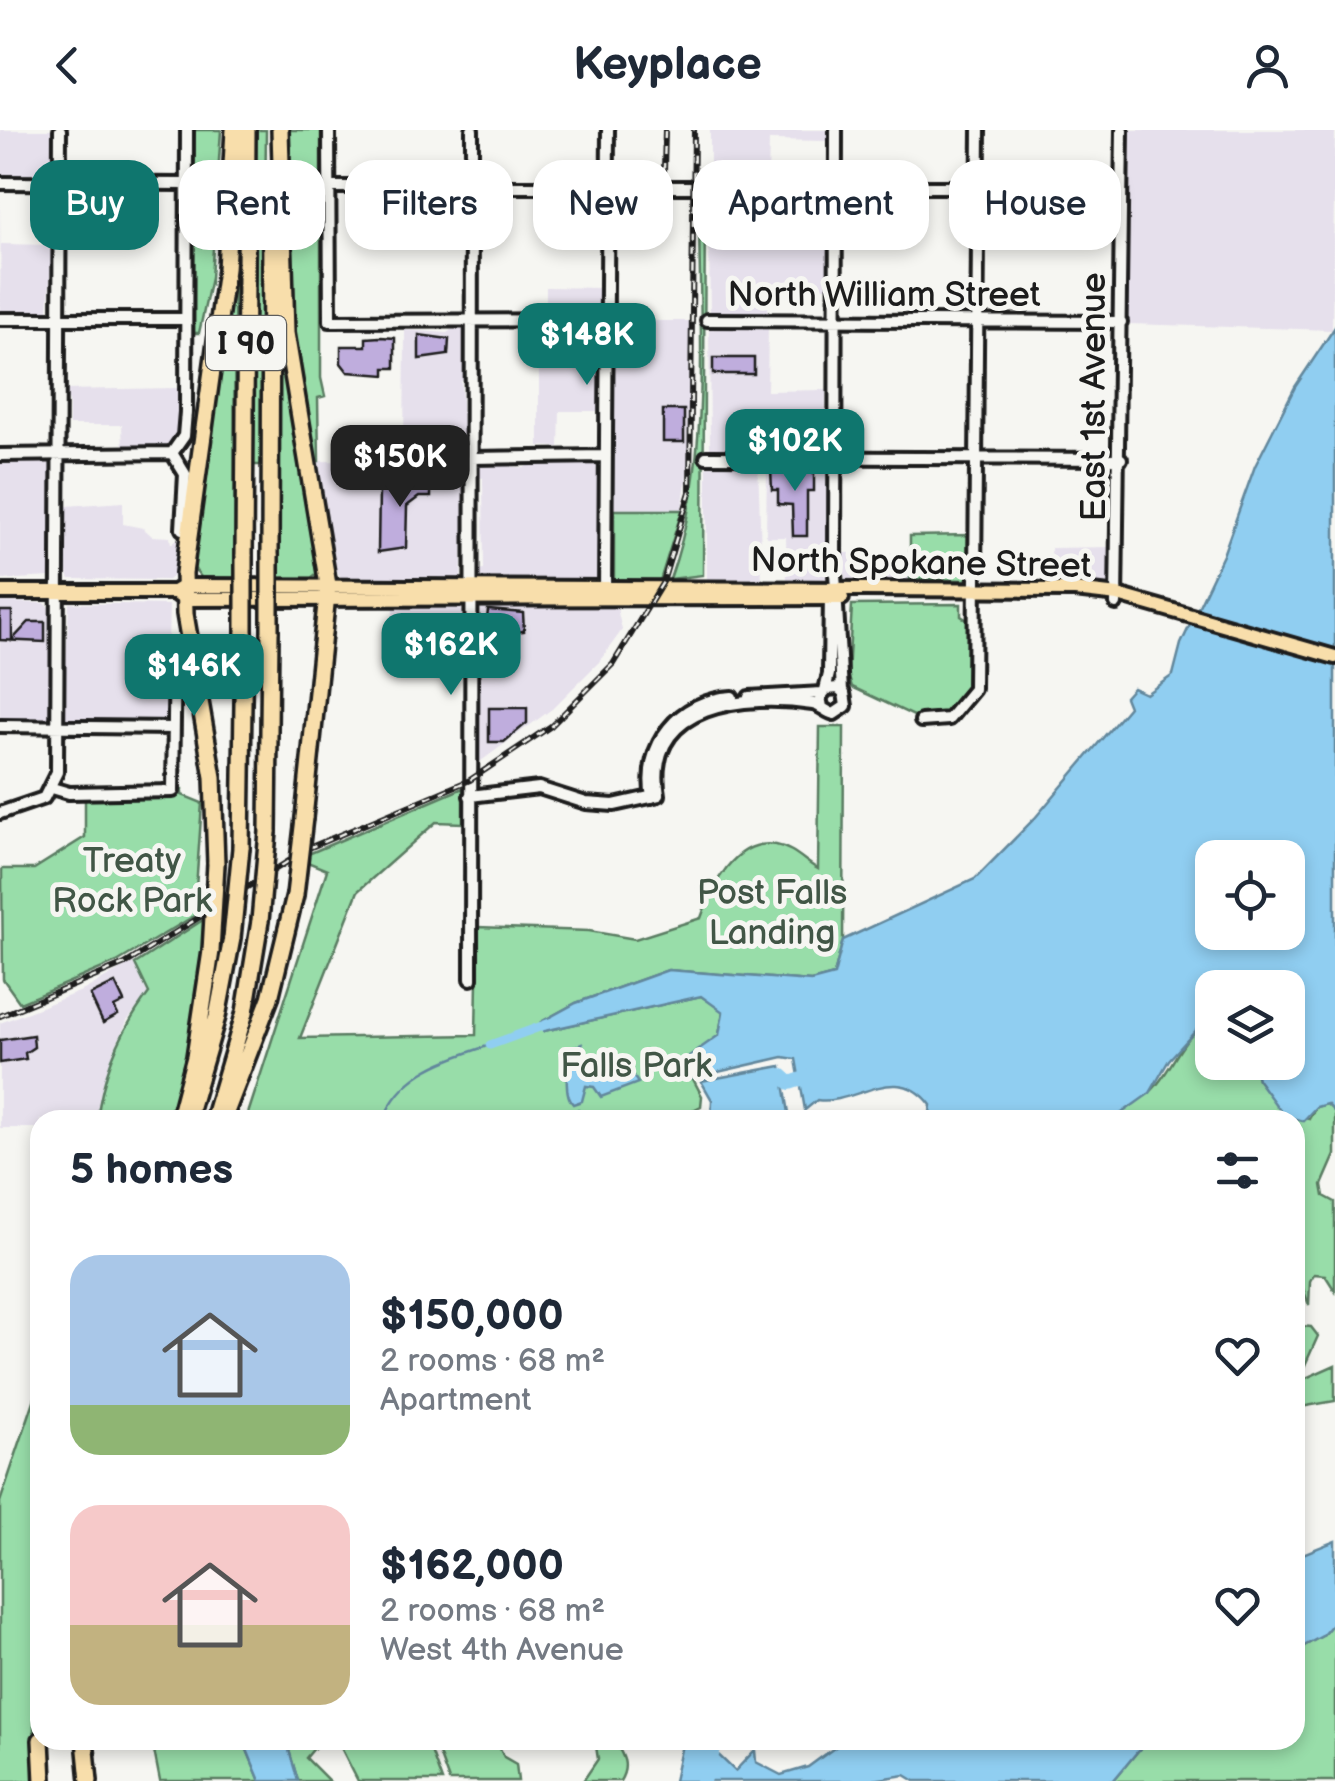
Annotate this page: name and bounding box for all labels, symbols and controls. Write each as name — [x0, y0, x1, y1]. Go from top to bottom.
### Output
icon: back — [40, 38, 95, 93]
text: Keyplace — [573, 38, 762, 93]
icon: person — [1240, 38, 1295, 93]
chip: Buy — [30, 160, 159, 250]
chip: Rent — [179, 160, 325, 250]
chip: Filters — [345, 160, 513, 250]
chip: New — [533, 160, 673, 250]
chip: Apartment — [693, 160, 929, 250]
chip: House — [949, 160, 1121, 250]
street label: East 1st Avenue — [1073, 273, 1116, 521]
street label: North William Street — [727, 274, 1041, 317]
pin: $148K — [517, 303, 657, 388]
road number: I 90 — [206, 316, 286, 370]
text: $148K — [540, 316, 634, 355]
pin: $102K — [725, 409, 865, 494]
text: $102K — [747, 422, 843, 461]
pin: $150K — [330, 425, 470, 510]
text: $150K — [353, 438, 447, 477]
street label: North Spokane Street — [750, 539, 1092, 588]
pin: $162K — [381, 613, 521, 698]
text: $162K — [404, 626, 498, 665]
pin: $146K — [124, 634, 264, 719]
text: $146K — [147, 647, 241, 686]
park label: Treaty Rock Park — [52, 840, 213, 923]
map controls — [1195, 840, 1305, 1080]
button: locate — [1195, 840, 1305, 950]
park label: Post Falls Landing — [697, 872, 847, 955]
button: layers — [1195, 970, 1305, 1080]
park label: Falls Park — [560, 1045, 713, 1088]
icon: filters — [1210, 1143, 1265, 1198]
text: 5 homes — [70, 1145, 233, 1196]
text: $150,000 — [380, 1291, 564, 1342]
icon: home — [150, 1295, 270, 1415]
icon: heart — [1210, 1328, 1265, 1383]
text: 2 rooms · 68 m² — [380, 1342, 605, 1381]
text: Apartment — [380, 1381, 531, 1420]
text: $162,000 — [380, 1541, 564, 1592]
icon: home — [150, 1545, 270, 1665]
icon: heart — [1210, 1578, 1265, 1633]
text: 2 rooms · 68 m² — [380, 1592, 605, 1631]
text: West 4th Avenue — [380, 1631, 624, 1670]

